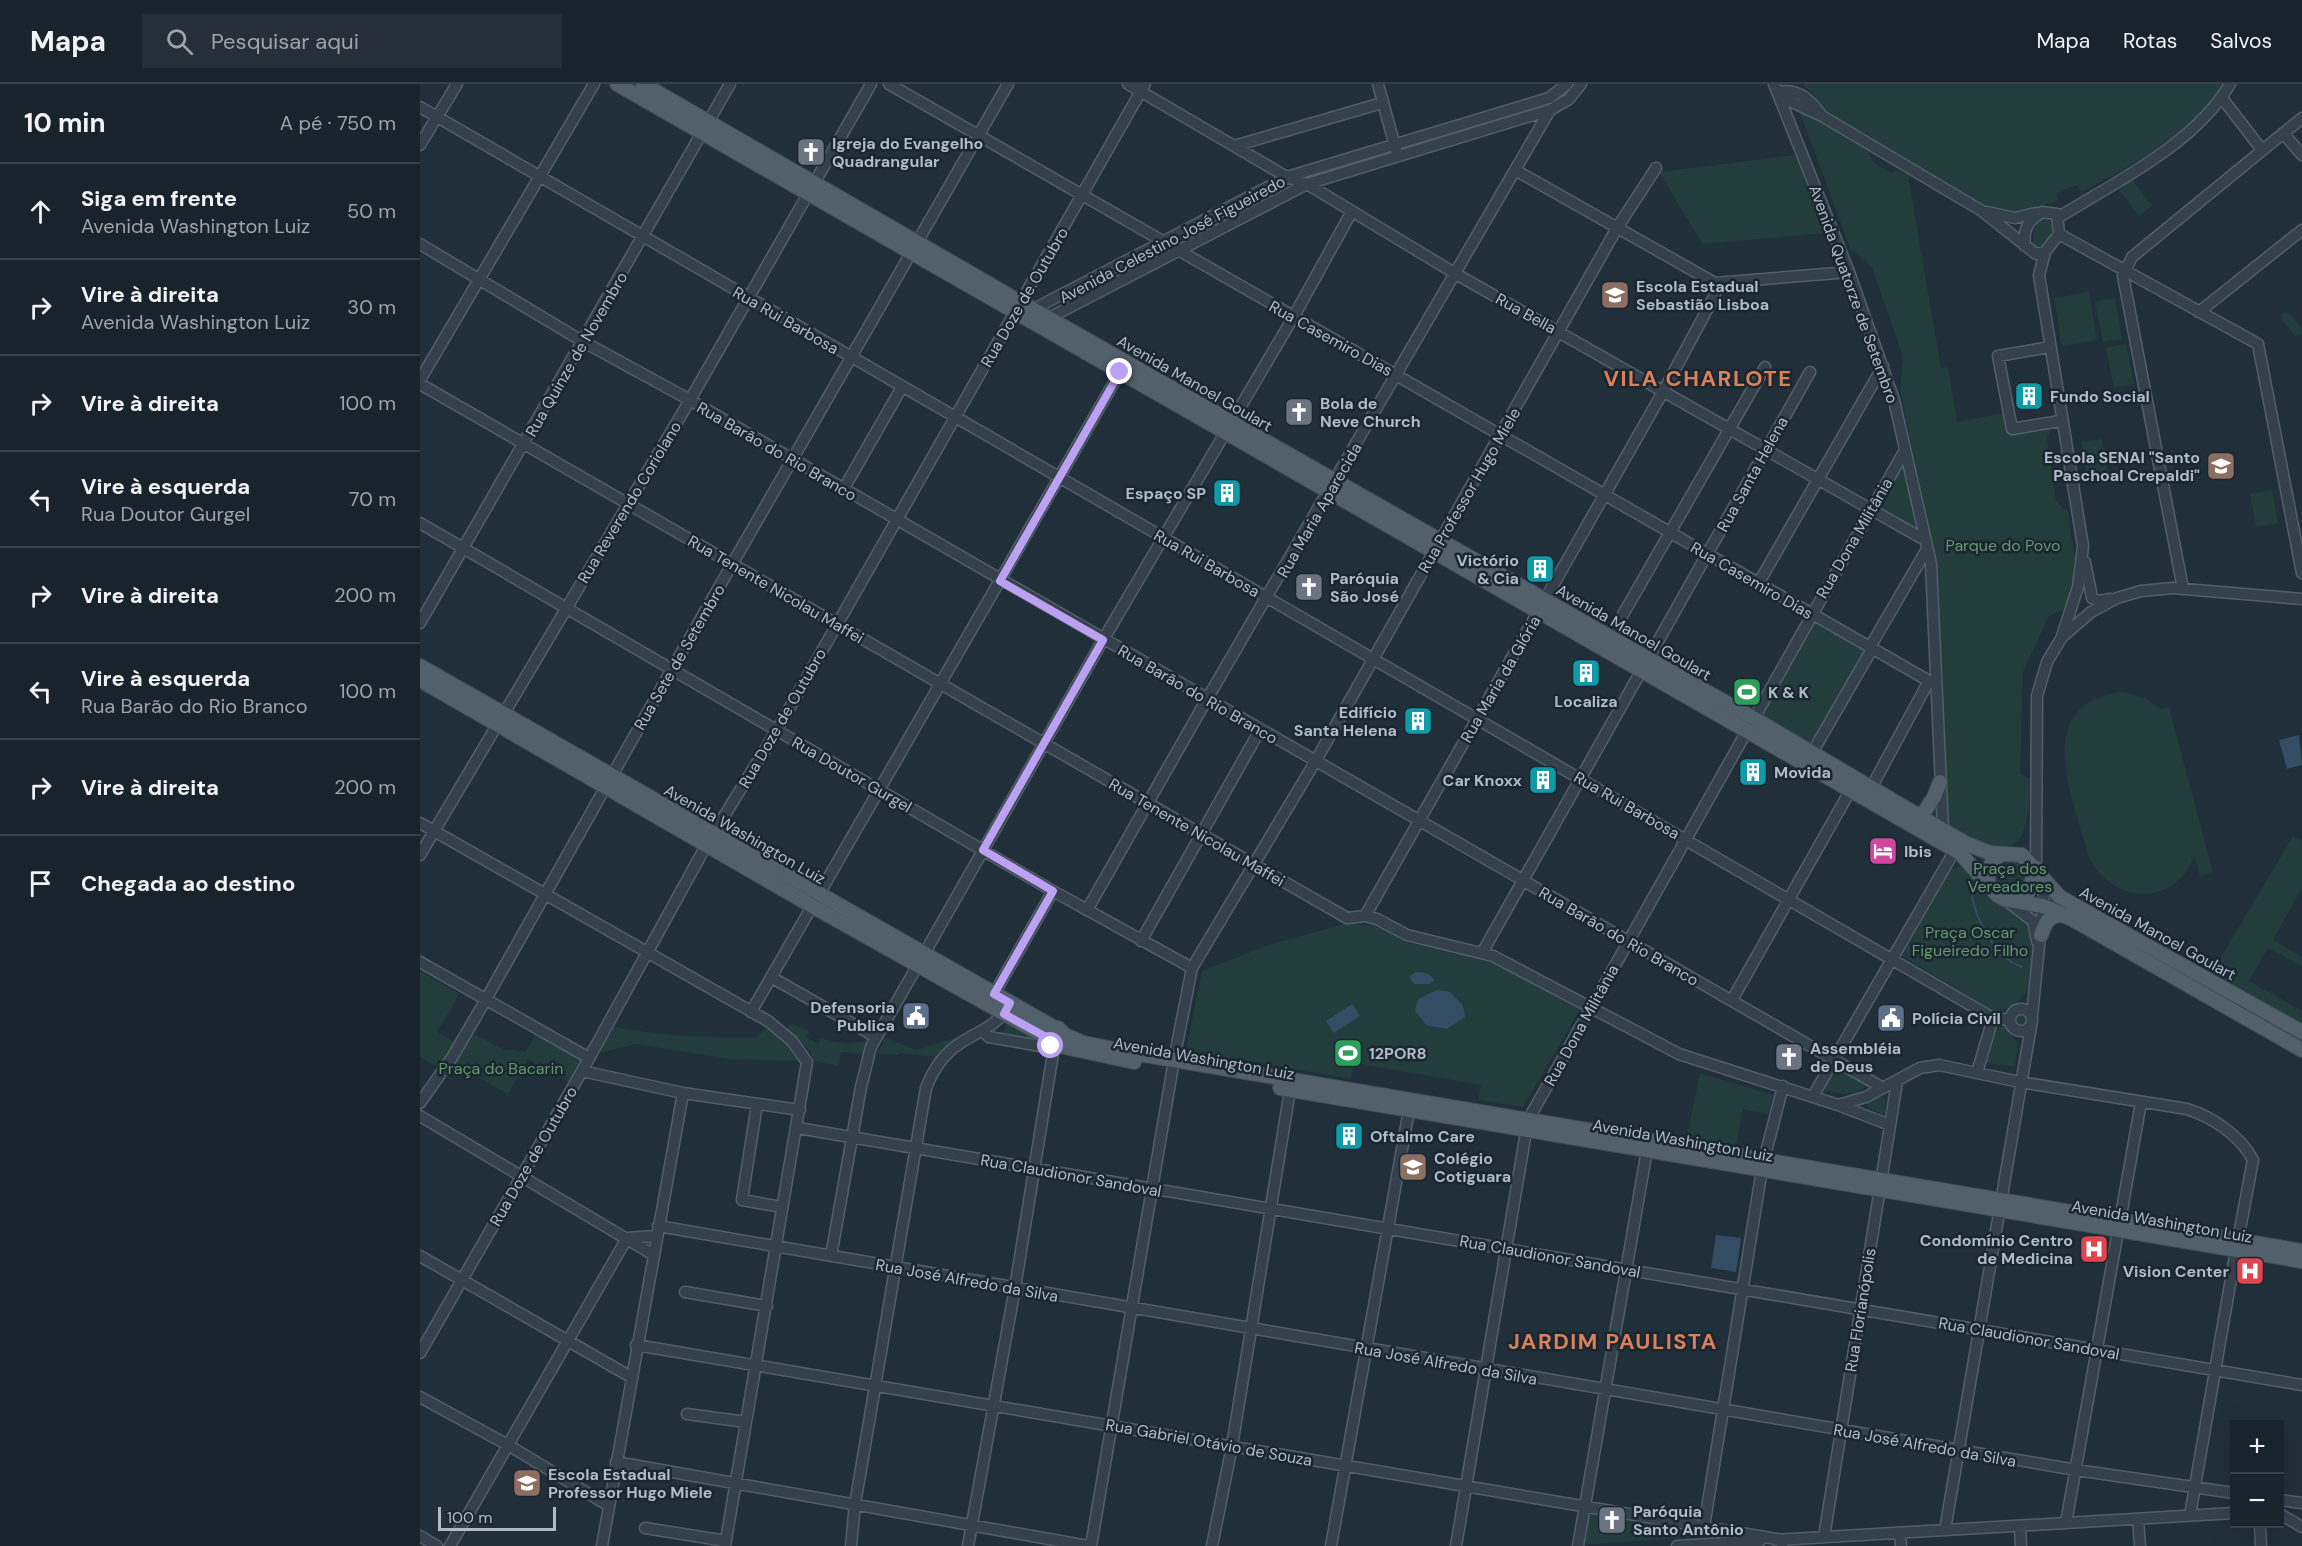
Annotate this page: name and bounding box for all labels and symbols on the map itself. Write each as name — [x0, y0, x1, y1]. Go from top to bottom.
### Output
place label: Igreja do Evangelho Quadrangular — [832, 133, 983, 172]
church icon: Igreja do Evangelho Quadrangular — [795, 136, 827, 168]
street label: Avenida Celestino José Figueiredo — [1055, 171, 1289, 308]
street label: Avenida Quatorze de Setembro — [1804, 182, 1903, 406]
street label: Rua Doze de Outubro — [976, 223, 1073, 371]
street label: Rua Quinze de Novembro — [521, 268, 632, 440]
place label: Escola Estadual Sebastião Lisboa — [1636, 276, 1769, 315]
school or university icon: Escola Estadual Sebastião Lisboa — [1599, 279, 1631, 311]
street label: Rua Rui Barbosa — [729, 282, 842, 359]
street label: Rua Bella — [1492, 288, 1560, 339]
street label: Rua Casemiro Dias — [1265, 296, 1396, 381]
street label: Avenida Manoel Goulart — [1113, 330, 1276, 437]
route end — [1106, 358, 1132, 384]
district label: VILA CHARLOTE — [1603, 364, 1793, 393]
building icon: Fundo Social — [2013, 380, 2045, 412]
place label: Fundo Social — [2050, 386, 2150, 407]
place label: Bola de Neve Church — [1320, 393, 1421, 432]
church icon: Bola de Neve Church — [1283, 396, 1315, 428]
street label: Rua Barão do Rio Branco — [693, 397, 861, 506]
street label: Rua Professor Hugo Miele — [1413, 404, 1525, 577]
street label: Rua Santa Helena — [1712, 413, 1793, 536]
street label: Rua Reverendo Coriolano — [573, 417, 686, 587]
street label: Rua Maria Aparecida — [1272, 439, 1367, 581]
place label: Escola SENAI "Santo Paschoal Crepaldi" — [2044, 447, 2200, 486]
school or university icon: Escola SENAI "Santo Paschoal Crepaldi" — [2205, 450, 2237, 482]
street label: Rua Dona Militânia — [1811, 474, 1897, 602]
building icon: Espaço SP — [1211, 477, 1243, 509]
place label: Espaço SP — [1126, 483, 1206, 504]
street label: Rua Rui Barbosa — [1150, 525, 1263, 602]
street label: Rua Tenente Nicolau Maffei — [684, 530, 868, 649]
park label: Parque do Povo — [1946, 535, 2060, 556]
street label: Rua Casemiro Dias — [1687, 537, 1817, 624]
place label: Victório & Cia — [1457, 550, 1519, 589]
building icon: Victório & Cia — [1524, 553, 1556, 585]
place label: Paróquia São José — [1330, 568, 1399, 607]
church icon: Paróquia São José — [1293, 571, 1325, 603]
street label: Avenida Manoel Goulart — [1552, 579, 1715, 686]
street label: Rua Sete de Setembro — [629, 581, 730, 734]
street label: Rua Maria da Glória — [1456, 612, 1545, 746]
street label: Rua Barão do Rio Branco — [1114, 640, 1282, 749]
street label: Rua Doze de Outubro — [734, 644, 831, 792]
building icon: Localiza — [1570, 657, 1602, 689]
sports icon: K & K — [1731, 676, 1763, 708]
place label: K & K — [1768, 682, 1809, 703]
place label: Localiza — [1554, 691, 1618, 712]
place label: Edifício Santa Helena — [1294, 702, 1397, 741]
building icon: Edifício Santa Helena — [1402, 705, 1434, 737]
street label: Rua Doutor Gurgel — [788, 732, 916, 817]
building icon: Movida — [1737, 756, 1769, 788]
place label: Movida — [1774, 762, 1831, 783]
building icon: Car Knoxx — [1527, 764, 1559, 796]
street label: Rua Rui Barbosa — [1570, 767, 1683, 844]
place label: Car Knoxx — [1443, 770, 1522, 791]
street label: Rua Tenente Nicolau Maffei — [1105, 773, 1289, 892]
street label: Avenida Washington Luiz — [660, 780, 829, 889]
hotel icon: Ibis — [1867, 835, 1899, 867]
place label: Ibis — [1904, 841, 1932, 862]
park label: Praça dos Vereadores — [1968, 858, 2052, 897]
street label: Rua Barão do Rio Branco — [1535, 882, 1703, 991]
street label: Avenida Manoel Goulart — [2076, 882, 2240, 985]
park label: Praça Oscar Figueiredo Filho — [1912, 922, 2028, 961]
street label: Rua Dona Militânia — [1539, 961, 1624, 1090]
place label: Defensoria Publica — [810, 997, 895, 1036]
public building icon: Defensoria Publica — [900, 1000, 932, 1032]
public building icon: Polícia Civil — [1875, 1002, 1907, 1034]
place label: Polícia Civil — [1912, 1008, 2001, 1029]
route start — [1037, 1032, 1063, 1058]
street label: Avenida Washington Luiz — [1112, 1032, 1296, 1085]
sports icon: 12POR8 — [1332, 1037, 1364, 1069]
place label: Assembléia de Deus — [1810, 1038, 1901, 1077]
church icon: Assembléia de Deus — [1773, 1041, 1805, 1073]
place label: 12POR8 — [1369, 1043, 1427, 1064]
park label: Praça do Bacarin — [439, 1058, 563, 1079]
street label: Rua Doze de Outubro — [485, 1082, 582, 1230]
street label: Avenida Washington Luiz — [1591, 1114, 1775, 1167]
building icon: Oftalmo Care — [1333, 1120, 1365, 1152]
place label: Oftalmo Care — [1370, 1126, 1475, 1147]
place label: Colégio Cotiguara — [1434, 1148, 1511, 1187]
street label: Rua Claudionor Sandoval — [979, 1149, 1163, 1202]
school or university icon: Colégio Cotiguara — [1397, 1151, 1429, 1183]
street label: Avenida Washington Luiz — [2070, 1195, 2254, 1248]
street label: Rua Claudionor Sandoval — [1458, 1230, 1642, 1283]
place label: Condomínio Centro de Medicina — [1920, 1230, 2073, 1269]
hospital icon: Condomínio Centro de Medicina — [2078, 1233, 2110, 1265]
street label: Rua Florianópolis — [1840, 1247, 1881, 1374]
street label: Rua José Alfredo da Silva — [874, 1254, 1060, 1307]
hospital icon: Vision Center — [2234, 1255, 2266, 1287]
place label: Vision Center — [2123, 1261, 2229, 1282]
street label: Rua Claudionor Sandoval — [1937, 1312, 2121, 1365]
district label: JARDIM PAULISTA — [1508, 1327, 1718, 1356]
street label: Rua José Alfredo da Silva — [1353, 1337, 1539, 1390]
street label: Rua Gabriel Otávio de Souza — [1104, 1414, 1314, 1471]
street label: Rua José Alfredo da Silva — [1832, 1419, 2018, 1472]
place label: Escola Estadual Professor Hugo Miele — [548, 1464, 712, 1503]
school or university icon: Escola Estadual Professor Hugo Miele — [511, 1467, 543, 1499]
place label: Paróquia Santo Antônio — [1633, 1501, 1744, 1540]
scale bar — [438, 1504, 556, 1532]
church icon: Paróquia Santo Antônio — [1596, 1504, 1628, 1536]

